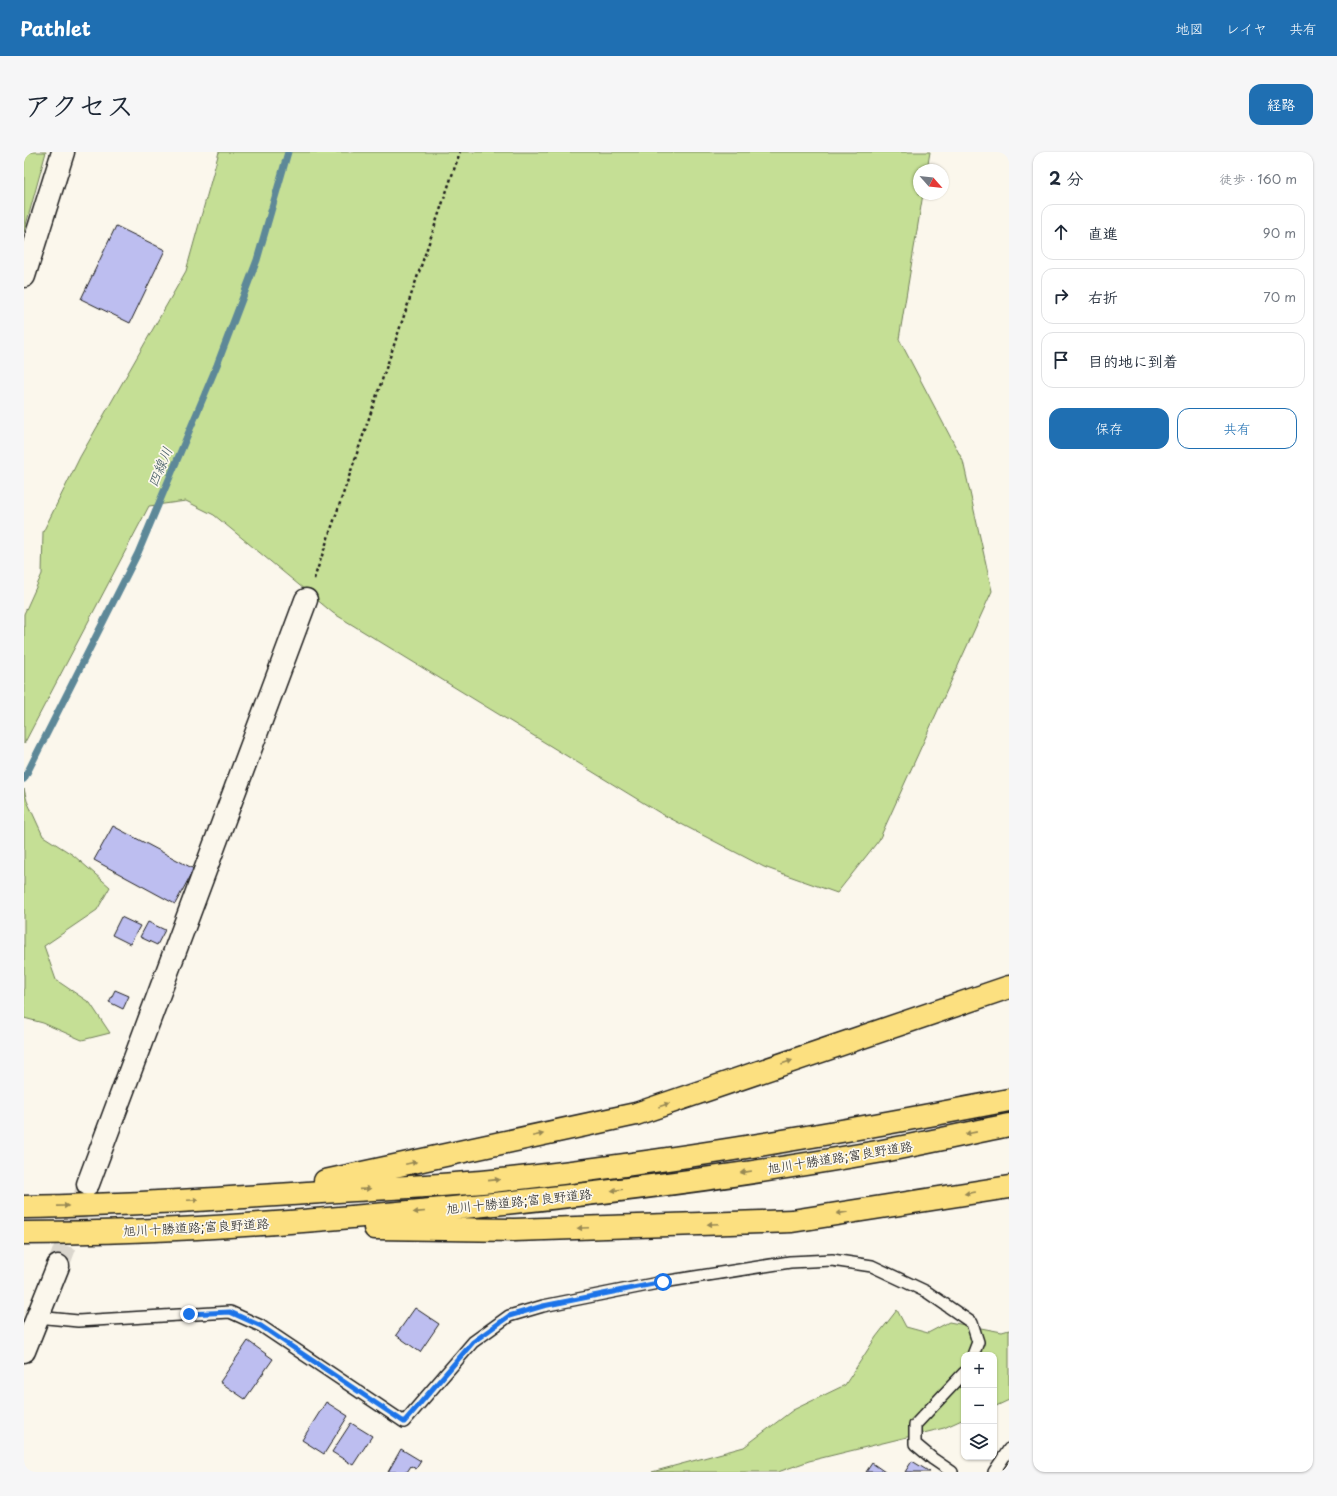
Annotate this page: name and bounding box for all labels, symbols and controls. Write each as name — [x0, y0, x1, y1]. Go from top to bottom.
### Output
text: Pathlet — [20, 14, 91, 42]
text: 地図 — [1176, 18, 1204, 39]
text: レイヤ — [1226, 18, 1267, 39]
text: 共有 — [1289, 18, 1317, 39]
text: アクセス — [24, 83, 134, 126]
button: 経路 — [1249, 84, 1313, 125]
north arrow — [913, 164, 949, 200]
text: 2 分 — [1049, 165, 1083, 191]
text: 徒歩 · 160 m — [1220, 169, 1297, 188]
icon: ahead — [1050, 221, 1072, 243]
text: 直進 — [1088, 221, 1118, 244]
text: 90 m — [1263, 223, 1296, 242]
icon: right — [1050, 285, 1072, 307]
text: 右折 — [1088, 285, 1118, 308]
text: 70 m — [1263, 287, 1296, 306]
icon: arrive — [1050, 349, 1072, 371]
text: 目的地に到着 — [1088, 349, 1178, 372]
button: 保存 — [1049, 408, 1169, 449]
button: 共有 — [1177, 408, 1297, 449]
water label: 四線川 — [142, 443, 177, 490]
one-way arrow — [782, 1059, 794, 1065]
one-way arrow — [659, 1101, 671, 1107]
one-way arrow — [965, 1130, 977, 1136]
one-way arrow — [532, 1132, 544, 1138]
street label: 旭川十勝道路;富良野道路 — [766, 1136, 914, 1177]
one-way arrow — [405, 1159, 417, 1165]
one-way arrow — [740, 1169, 752, 1175]
one-way arrow — [488, 1177, 500, 1184]
street label: 旭川十勝道路;富良野道路 — [445, 1183, 593, 1218]
one-way arrow — [358, 1186, 371, 1193]
one-way arrow — [611, 1186, 623, 1193]
one-way arrow — [964, 1190, 977, 1196]
one-way arrow — [187, 1197, 199, 1204]
one-way arrow — [57, 1203, 70, 1209]
one-way arrow — [413, 1208, 425, 1215]
one-way arrow — [836, 1210, 848, 1216]
street label: 旭川十勝道路;富良野道路 — [122, 1213, 270, 1240]
one-way arrow — [707, 1220, 719, 1227]
one-way arrow — [576, 1225, 589, 1231]
route start — [654, 1273, 672, 1291]
route end — [180, 1305, 198, 1323]
map controls — [961, 1352, 997, 1460]
button: + — [961, 1352, 997, 1388]
button: − — [961, 1388, 997, 1424]
button: layers — [961, 1424, 997, 1460]

